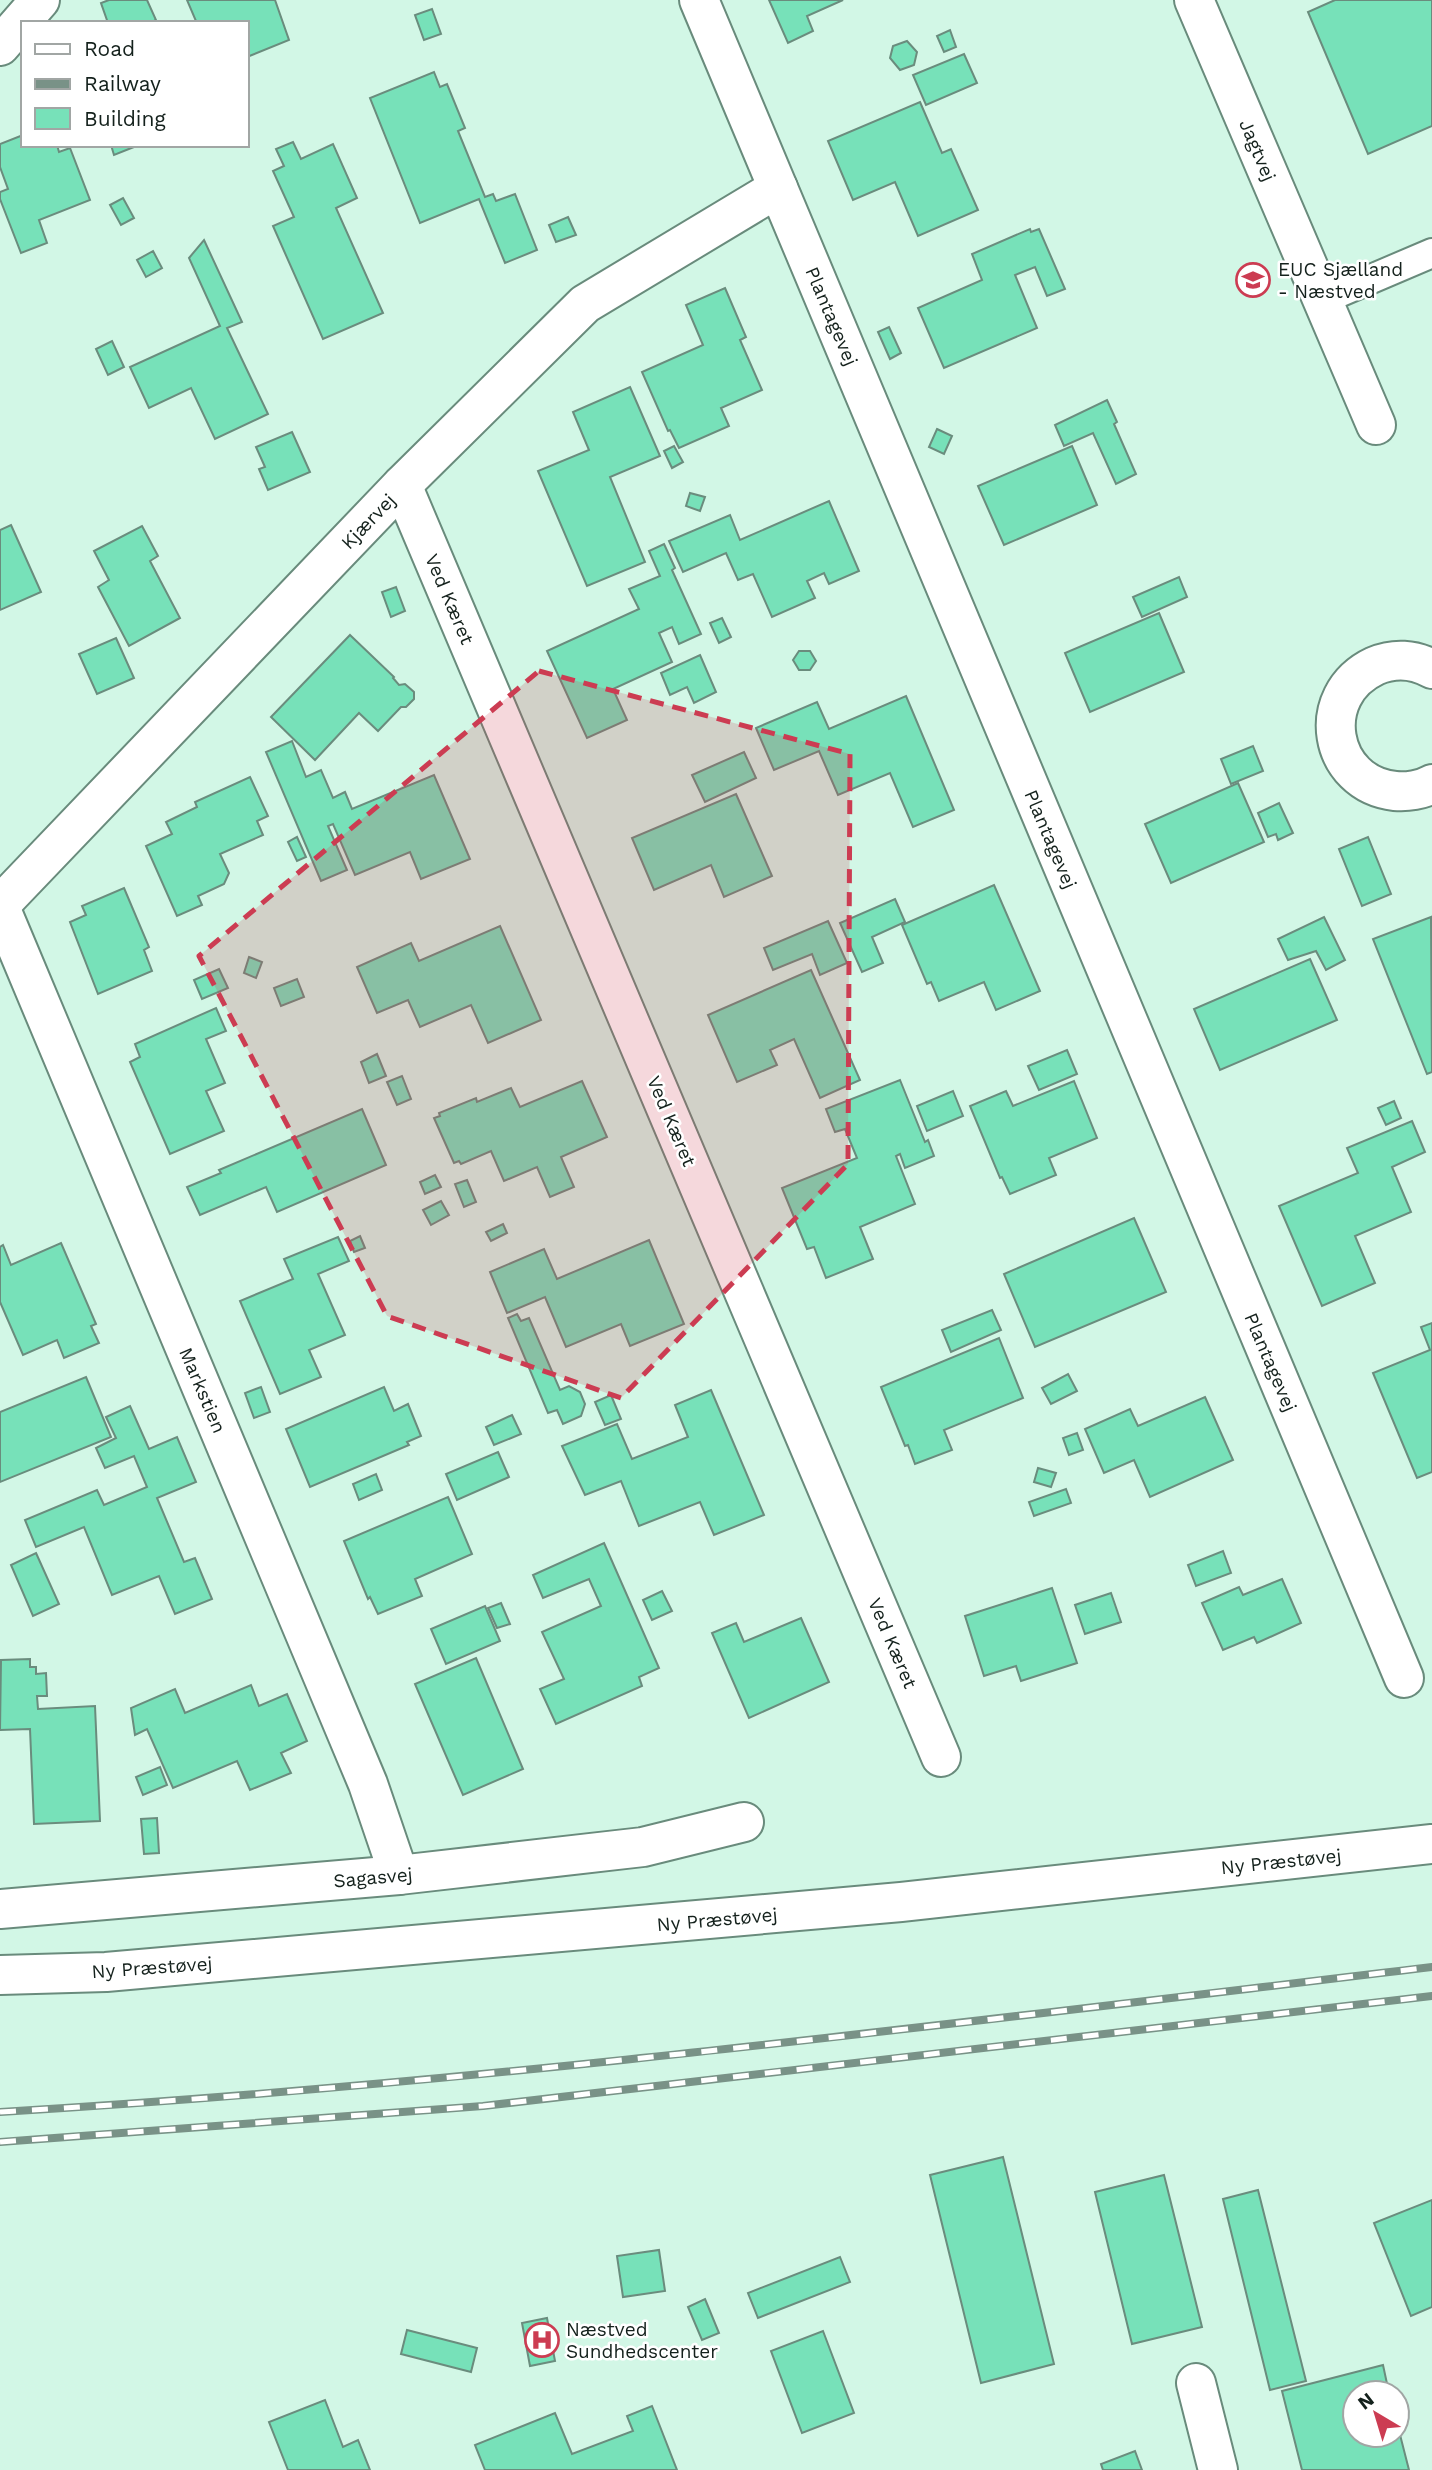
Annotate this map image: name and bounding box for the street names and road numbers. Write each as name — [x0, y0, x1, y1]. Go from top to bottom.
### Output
street label: Jagtvej — [1234, 116, 1281, 185]
street label: Plantagevej — [800, 263, 863, 369]
street label: Kjærvej — [336, 489, 400, 554]
street label: Ved Kæret — [420, 550, 479, 648]
street label: Plantagevej — [1019, 786, 1082, 892]
street label: Ved Kæret — [642, 1072, 701, 1170]
street label: Plantagevej — [1239, 1309, 1302, 1415]
street label: Markstien — [174, 1344, 231, 1437]
street label: Ved Kæret — [863, 1594, 922, 1692]
street label: Ny Præstøvej — [1220, 1844, 1342, 1879]
street label: Sagasvej — [333, 1863, 414, 1892]
street label: Ny Præstøvej — [656, 1903, 778, 1936]
street label: Ny Præstøvej — [91, 1952, 213, 1983]

